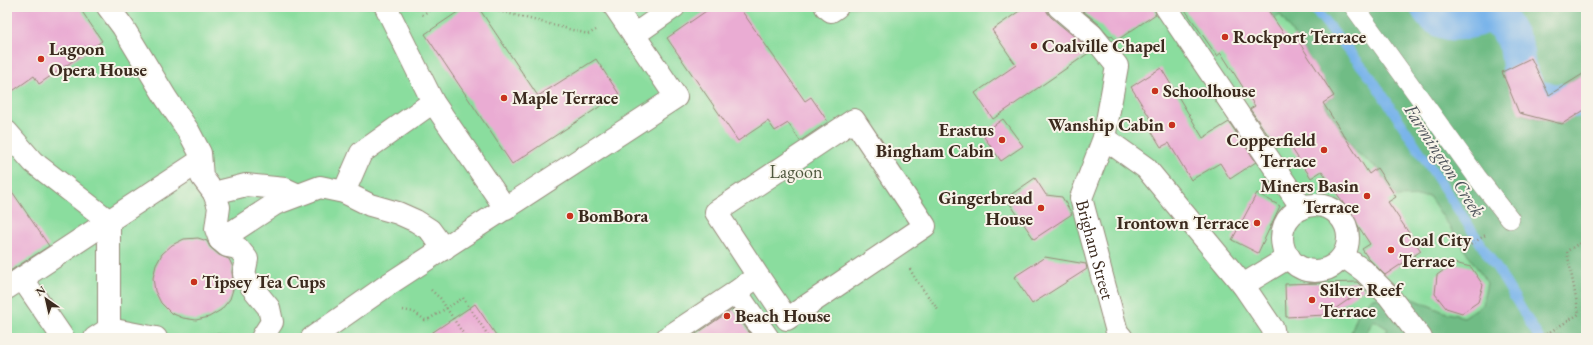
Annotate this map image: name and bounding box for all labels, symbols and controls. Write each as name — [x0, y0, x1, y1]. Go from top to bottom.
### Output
place label: Rockport Terrace — [1233, 25, 1367, 48]
marker: Rockport Terrace — [1220, 32, 1230, 42]
place label: Coalville Chapel — [1042, 34, 1165, 57]
place label: Lagoon Opera House — [49, 37, 148, 81]
marker: Coalville Chapel — [1029, 41, 1039, 51]
marker: Lagoon Opera House — [36, 54, 46, 64]
place label: Schoolhouse — [1163, 79, 1256, 102]
place label: Maple Terrace — [512, 86, 619, 109]
marker: Schoolhouse — [1150, 86, 1160, 96]
marker: Maple Terrace — [499, 93, 509, 103]
water label: Farmington Creek — [1398, 98, 1491, 222]
place label: Wanship Cabin — [1048, 113, 1164, 136]
place label: Erastus Bingham Cabin — [876, 118, 994, 162]
marker: Wanship Cabin — [1167, 120, 1177, 130]
place label: Copperfield Terrace — [1226, 128, 1316, 172]
marker: Erastus Bingham Cabin — [997, 135, 1007, 145]
marker: Copperfield Terrace — [1319, 145, 1329, 155]
park label: Lagoon — [770, 160, 823, 183]
place label: Miners Basin Terrace — [1260, 174, 1359, 218]
place label: Gingerbread House — [938, 186, 1033, 230]
marker: Miners Basin Terrace — [1362, 191, 1372, 201]
street label: Brigham Street — [1071, 197, 1120, 302]
marker: Gingerbread House — [1036, 203, 1046, 213]
place label: BomBora — [578, 204, 649, 227]
marker: BomBora — [565, 211, 575, 221]
place label: Irontown Terrace — [1117, 211, 1249, 234]
marker: Irontown Terrace — [1252, 218, 1262, 228]
place label: Coal City Terrace — [1399, 228, 1472, 272]
marker: Coal City Terrace — [1386, 245, 1396, 255]
place label: Tipsey Tea Cups — [202, 270, 326, 293]
marker: Tipsey Tea Cups — [189, 277, 199, 287]
place label: Silver Reef Terrace — [1320, 278, 1404, 322]
north arrow — [26, 279, 66, 319]
text: N — [33, 282, 48, 299]
marker: Silver Reef Terrace — [1307, 295, 1317, 305]
place label: Beach House — [735, 304, 831, 327]
marker: Beach House — [722, 311, 732, 321]

